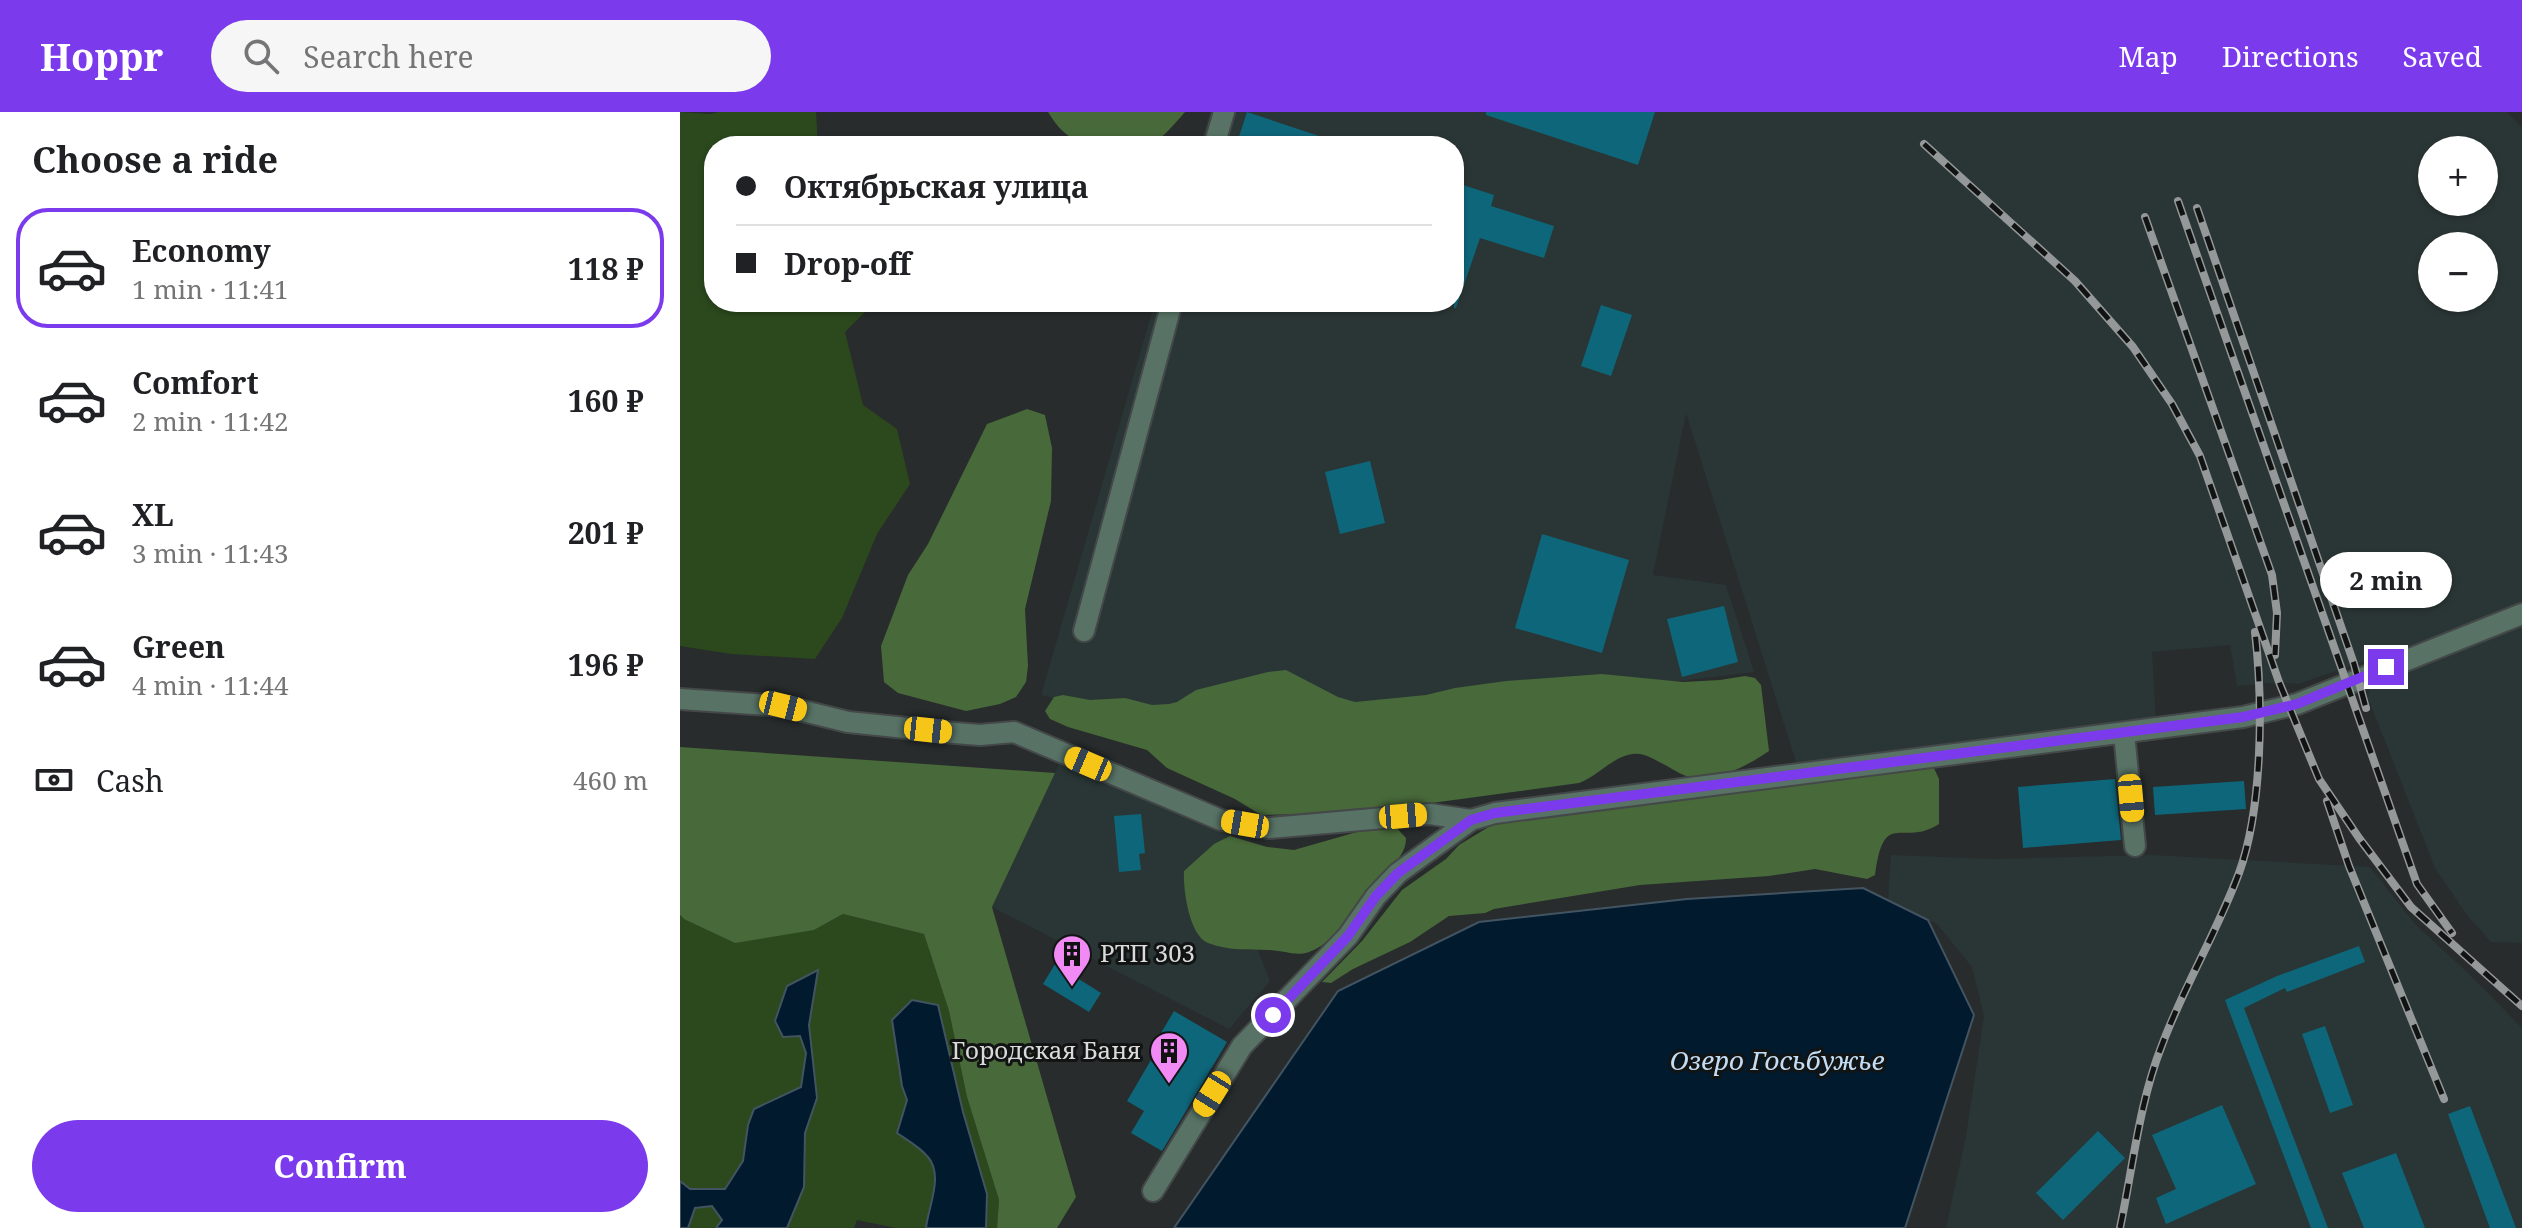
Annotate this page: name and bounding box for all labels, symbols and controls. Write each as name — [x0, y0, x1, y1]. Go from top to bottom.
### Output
search box — [211, 20, 771, 92]
text: Hoppr — [40, 30, 163, 82]
icon: search — [239, 34, 283, 78]
text: Search here — [303, 36, 474, 77]
text: Map — [2118, 37, 2178, 75]
text: Directions — [2222, 37, 2359, 75]
text: Saved — [2403, 37, 2482, 75]
text: Choose a ride — [32, 135, 278, 184]
map controls — [2418, 136, 2498, 312]
button: + — [2418, 136, 2498, 216]
text: Октябрьская улица — [784, 166, 1089, 207]
text: Economy — [132, 230, 271, 271]
icon: car — [36, 232, 108, 304]
button: − — [2418, 232, 2498, 312]
text: Drop-off — [784, 243, 911, 284]
text: 118 ₽ — [568, 248, 644, 289]
text: 1 min · 11:41 — [132, 271, 289, 307]
text: Comfort — [132, 362, 259, 403]
icon: car — [36, 364, 108, 436]
text: 160 ₽ — [568, 380, 644, 421]
text: 2 min · 11:42 — [132, 403, 289, 439]
text: XL — [132, 494, 174, 535]
icon: car — [36, 496, 108, 568]
text: 201 ₽ — [568, 512, 644, 553]
text: 3 min · 11:43 — [132, 535, 289, 571]
callout: 2 min — [2320, 551, 2452, 607]
text: 2 min — [2349, 562, 2423, 598]
text: Green — [132, 626, 225, 667]
icon: car — [36, 628, 108, 700]
text: 196 ₽ — [568, 644, 644, 685]
route end — [2368, 649, 2404, 685]
text: 4 min · 11:44 — [132, 667, 289, 703]
car — [757, 689, 809, 723]
car — [903, 716, 953, 744]
car — [1061, 744, 1115, 784]
icon: cash — [32, 758, 76, 802]
text: Cash — [96, 760, 164, 801]
text: 460 m — [573, 762, 648, 798]
car — [2117, 773, 2145, 823]
car — [1378, 802, 1428, 830]
car — [1219, 808, 1271, 840]
building icon: РТП 303 — [1051, 933, 1093, 988]
place label: РТП 303 — [1100, 936, 1195, 969]
route start — [1255, 997, 1291, 1033]
building icon: Городская Баня — [1148, 1030, 1190, 1085]
place label: Городская Баня — [951, 1033, 1141, 1066]
water label: Озеро Госьбужье — [1670, 1042, 1885, 1078]
car — [1189, 1067, 1235, 1121]
button: Confirm — [32, 1120, 648, 1212]

